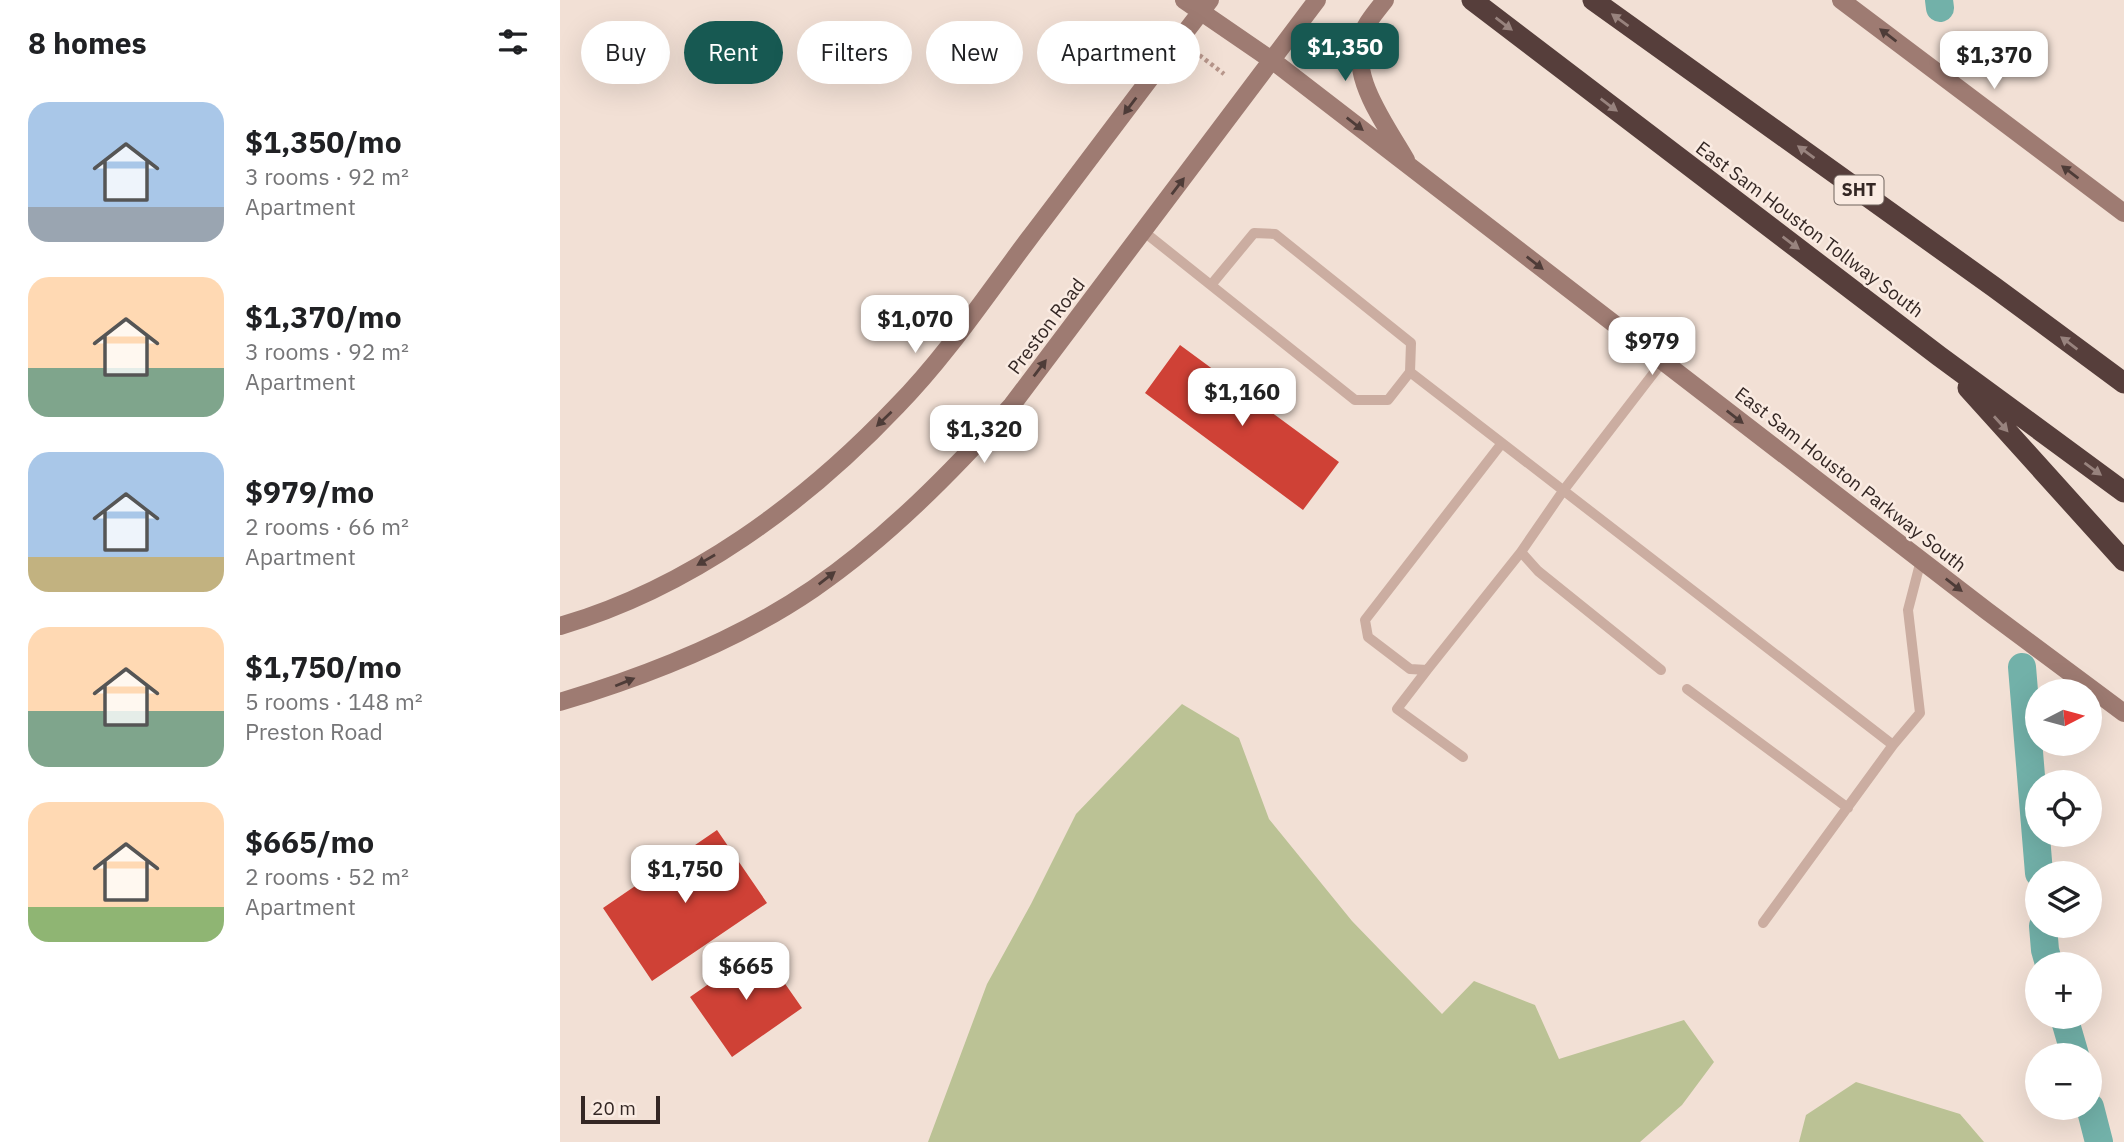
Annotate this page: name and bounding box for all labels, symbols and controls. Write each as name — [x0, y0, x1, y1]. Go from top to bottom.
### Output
one-way arrow — [1611, 13, 1629, 27]
one-way arrow — [1494, 17, 1512, 32]
chip: Buy — [581, 21, 670, 84]
chip: Rent — [684, 21, 783, 84]
chip: Filters — [797, 21, 912, 84]
chip: New — [926, 21, 1023, 84]
chip: Apartment — [1037, 21, 1200, 84]
text: 8 homes — [28, 23, 147, 62]
icon: filters — [494, 23, 532, 61]
pin: $1,350 — [1288, 24, 1402, 83]
one-way arrow — [1879, 29, 1897, 43]
text: $1,350 — [1307, 31, 1383, 61]
pin: $1,370 — [1937, 32, 2051, 91]
text: $1,370 — [1956, 39, 2032, 69]
one-way arrow — [1123, 96, 1137, 115]
one-way arrow — [1600, 98, 1618, 113]
one-way arrow — [1346, 117, 1364, 131]
text: $1,350/mo — [245, 122, 402, 161]
icon: home — [84, 130, 168, 214]
street label: East Sam Houston Tollway South — [1691, 135, 1929, 323]
one-way arrow — [1797, 145, 1815, 159]
text: 3 rooms · 92 m² — [245, 161, 409, 191]
one-way arrow — [2061, 165, 2079, 180]
road number: SHT — [1834, 176, 1884, 204]
one-way arrow — [1170, 177, 1184, 195]
text: Apartment — [245, 191, 356, 221]
one-way arrow — [1781, 235, 1799, 250]
one-way arrow — [1526, 256, 1544, 271]
street label: Preston Road — [1002, 273, 1090, 379]
pin: $1,070 — [858, 296, 972, 355]
text: $1,370/mo — [245, 297, 402, 336]
text: $1,070 — [877, 303, 953, 333]
icon: home — [84, 305, 168, 389]
pin: $979 — [1611, 318, 1693, 377]
text: $979 — [1624, 325, 1680, 355]
one-way arrow — [2061, 335, 2079, 350]
text: 3 rooms · 92 m² — [245, 336, 409, 366]
one-way arrow — [1033, 359, 1048, 377]
text: Apartment — [245, 366, 356, 396]
pin: $1,160 — [1185, 368, 1299, 428]
text: $1,160 — [1204, 376, 1280, 406]
street label: East Sam Houston Parkway South — [1731, 381, 1971, 577]
pin: $1,320 — [927, 406, 1041, 465]
one-way arrow — [1726, 409, 1744, 423]
one-way arrow — [876, 411, 893, 427]
text: $1,320 — [946, 413, 1022, 443]
one-way arrow — [1993, 416, 2008, 433]
one-way arrow — [2083, 461, 2101, 476]
text: $979/mo — [245, 472, 374, 511]
icon: home — [84, 480, 168, 564]
text: 2 rooms · 66 m² — [245, 511, 409, 541]
text: Apartment — [245, 541, 356, 571]
one-way arrow — [697, 554, 716, 566]
one-way arrow — [818, 572, 836, 586]
one-way arrow — [1945, 578, 1963, 593]
text: $1,750/mo — [245, 647, 402, 686]
icon: home — [84, 655, 168, 739]
one-way arrow — [615, 676, 636, 687]
north arrow — [2025, 679, 2102, 756]
map controls — [2025, 679, 2102, 1120]
text: 5 rooms · 148 m² — [245, 686, 423, 716]
text: Preston Road — [245, 716, 383, 746]
button: locate — [2025, 770, 2102, 847]
text: $665/mo — [245, 822, 374, 861]
icon: home — [84, 830, 168, 914]
pin: $1,750 — [628, 846, 742, 905]
text: $1,750 — [647, 853, 723, 883]
text: 2 rooms · 52 m² — [245, 861, 409, 891]
button: layers — [2025, 861, 2102, 938]
text: Apartment — [245, 891, 356, 921]
pin: $665 — [705, 942, 787, 1002]
text: $665 — [718, 950, 774, 980]
button: + — [2025, 952, 2102, 1029]
button: − — [2025, 1043, 2102, 1120]
scale bar — [581, 1093, 660, 1125]
text: 20 m — [592, 1096, 636, 1120]

